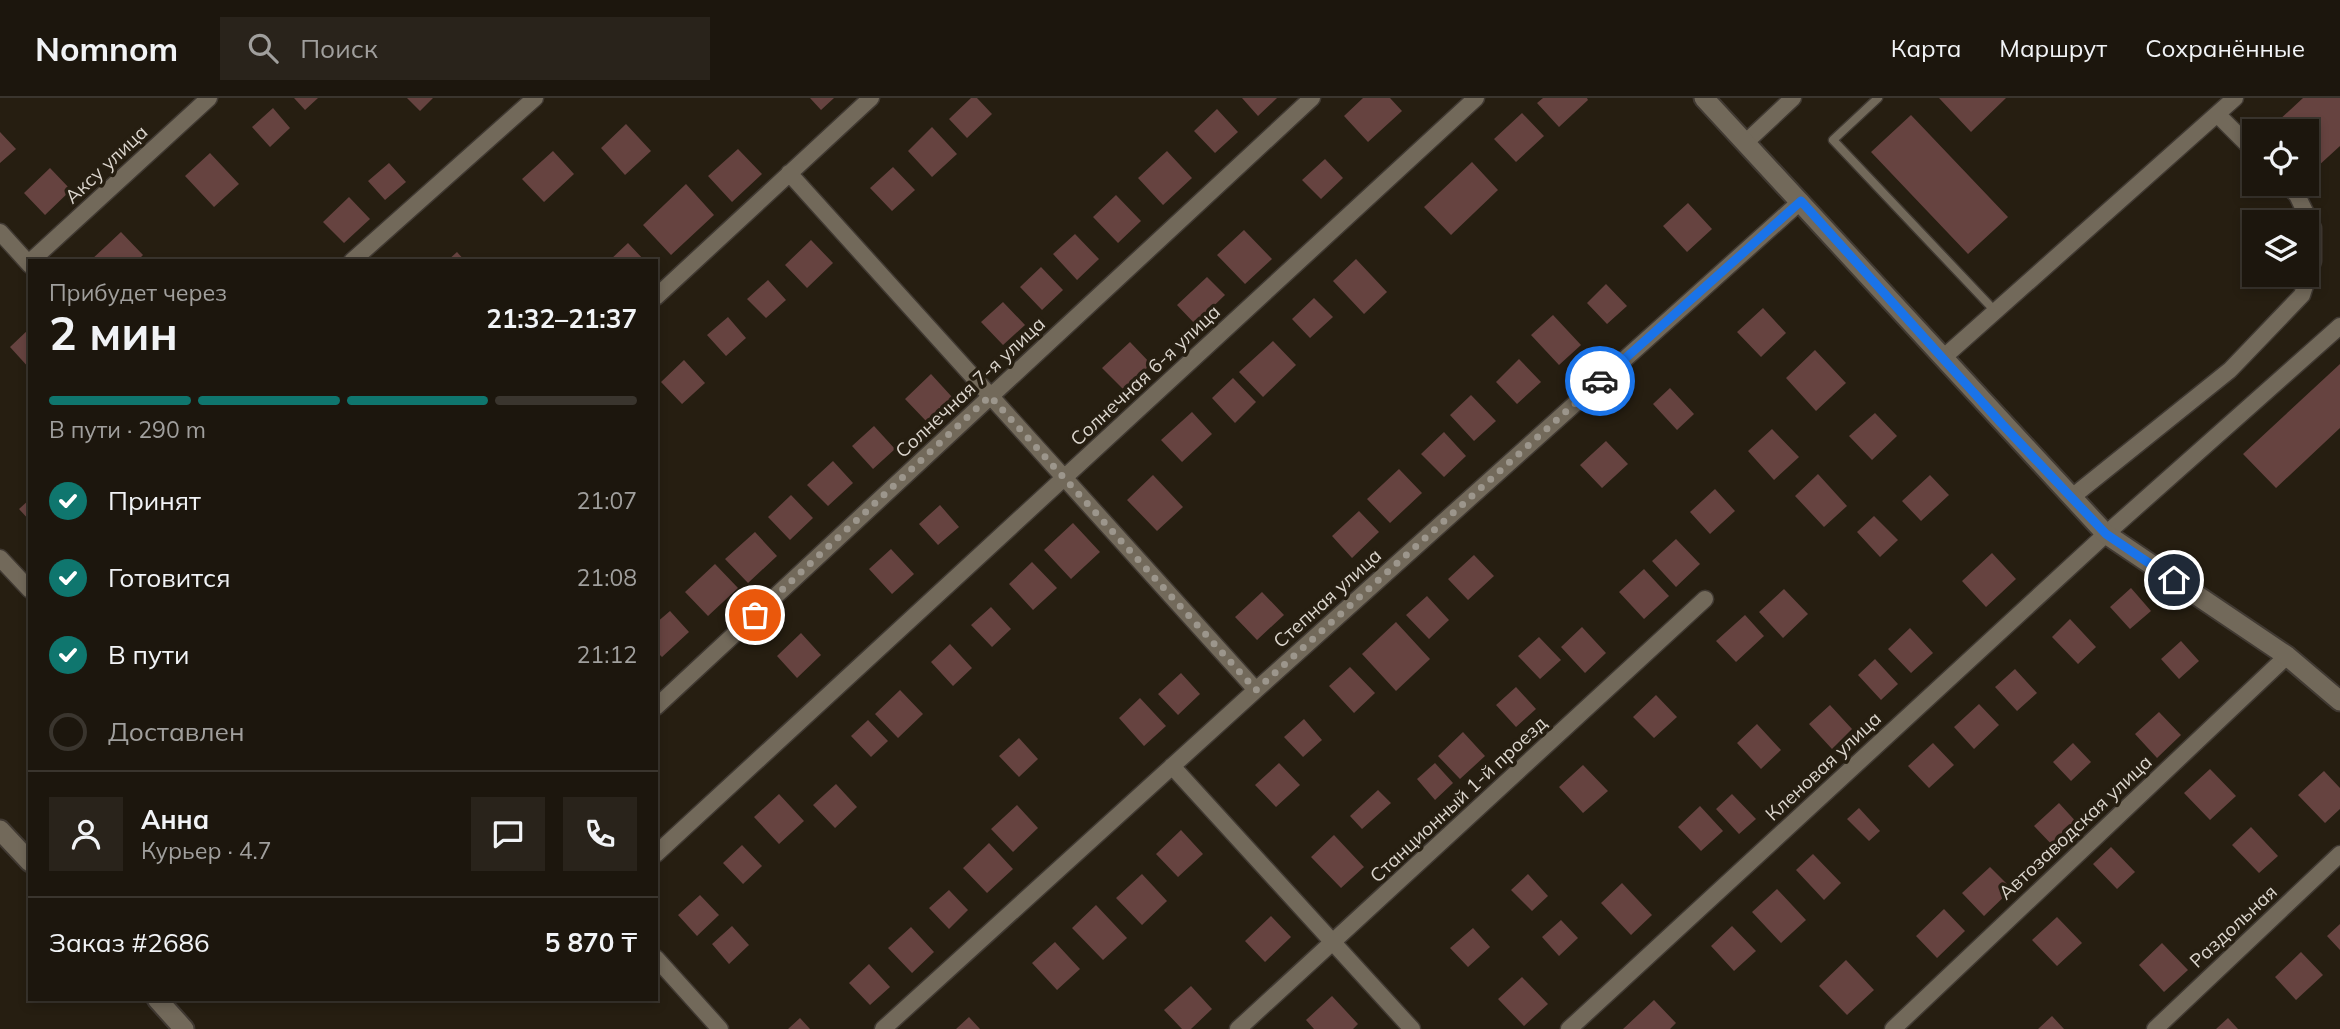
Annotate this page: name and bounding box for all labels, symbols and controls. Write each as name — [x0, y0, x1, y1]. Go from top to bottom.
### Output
search box — [220, 17, 710, 80]
text: Nomnom — [35, 28, 178, 69]
icon: search — [244, 29, 282, 67]
text: Поиск — [300, 32, 378, 65]
text: Карта — [1891, 33, 1961, 63]
text: Маршрут — [1999, 33, 2107, 63]
text: Сохранённые — [2145, 33, 2305, 63]
map controls — [2242, 119, 2319, 287]
button: locate — [2242, 119, 2319, 196]
street label: Аксу улица — [60, 120, 152, 208]
button: layers — [2242, 210, 2319, 287]
text: Прибудет через — [49, 278, 227, 307]
street label: Солнечная 6-я улица — [1065, 299, 1225, 451]
text: 21:32–21:37 — [486, 302, 637, 335]
text: 2 мин — [49, 304, 178, 362]
street label: Солнечная 7-я улица — [890, 311, 1050, 463]
courier — [1565, 346, 1635, 416]
icon: car — [1581, 362, 1619, 400]
text: В пути · 290 m — [49, 415, 206, 444]
icon: check — [49, 482, 87, 520]
text: Принят — [108, 484, 201, 517]
text: 21:07 — [577, 486, 637, 515]
street label: Степная улица — [1268, 543, 1386, 653]
pin — [2144, 550, 2204, 610]
icon: check — [49, 559, 87, 597]
text: Готовится — [108, 561, 231, 594]
icon: home — [2155, 561, 2193, 599]
text: 21:08 — [577, 563, 637, 592]
pin — [725, 585, 785, 645]
icon: bag — [736, 596, 774, 634]
icon: check — [49, 636, 87, 674]
text: В пути — [108, 638, 189, 671]
text: 21:12 — [577, 640, 637, 669]
street label: Кленовая улица — [1760, 706, 1886, 826]
street label: Станционный 1-й проезд — [1364, 710, 1552, 887]
text: Доставлен — [108, 715, 245, 748]
street label: Автозаводская улица — [1993, 750, 2157, 904]
button: person — [49, 797, 123, 871]
button: chat — [471, 797, 545, 871]
button: phone — [563, 797, 637, 871]
text: Анна — [141, 803, 209, 836]
text: Курьер · 4.7 — [141, 836, 272, 865]
street label: Раздольная — [2184, 879, 2282, 973]
text: Заказ #2686 — [49, 926, 210, 959]
text: 5 870 ₸ — [545, 926, 637, 959]

